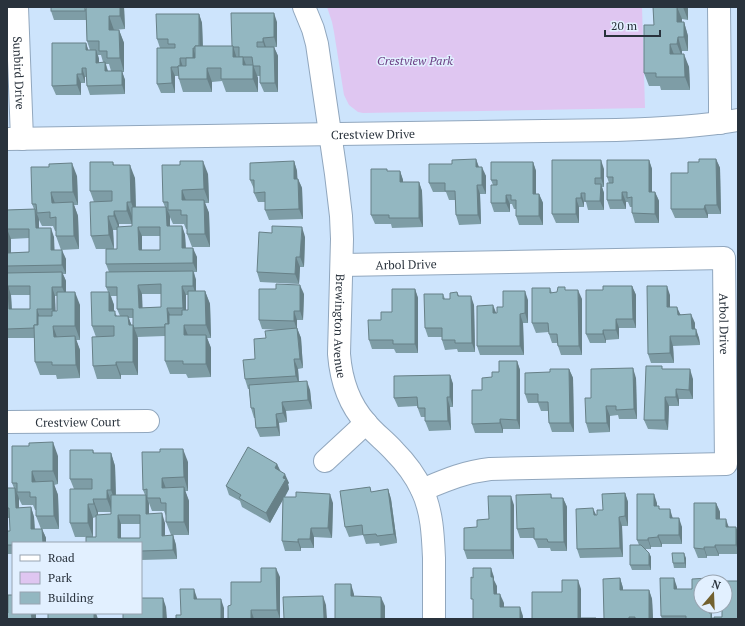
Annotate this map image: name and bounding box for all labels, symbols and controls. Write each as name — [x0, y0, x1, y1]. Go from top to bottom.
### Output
scale bar — [605, 12, 660, 38]
text: 20 m — [611, 18, 638, 33]
street label: Sunbird Drive — [11, 36, 28, 110]
park label: Crestview Park — [377, 53, 453, 68]
street label: Crestview Drive — [331, 125, 415, 142]
street label: Arbol Drive — [375, 256, 437, 272]
street label: Brewington Avenue — [331, 274, 350, 379]
street label: Arbol Drive — [717, 293, 732, 355]
street label: Crestview Court — [35, 414, 121, 429]
legend — [12, 542, 142, 614]
text: Road — [48, 550, 75, 565]
text: Park — [48, 570, 73, 585]
north arrow — [693, 574, 733, 614]
text: N — [710, 577, 723, 593]
text: Building — [48, 590, 94, 605]

